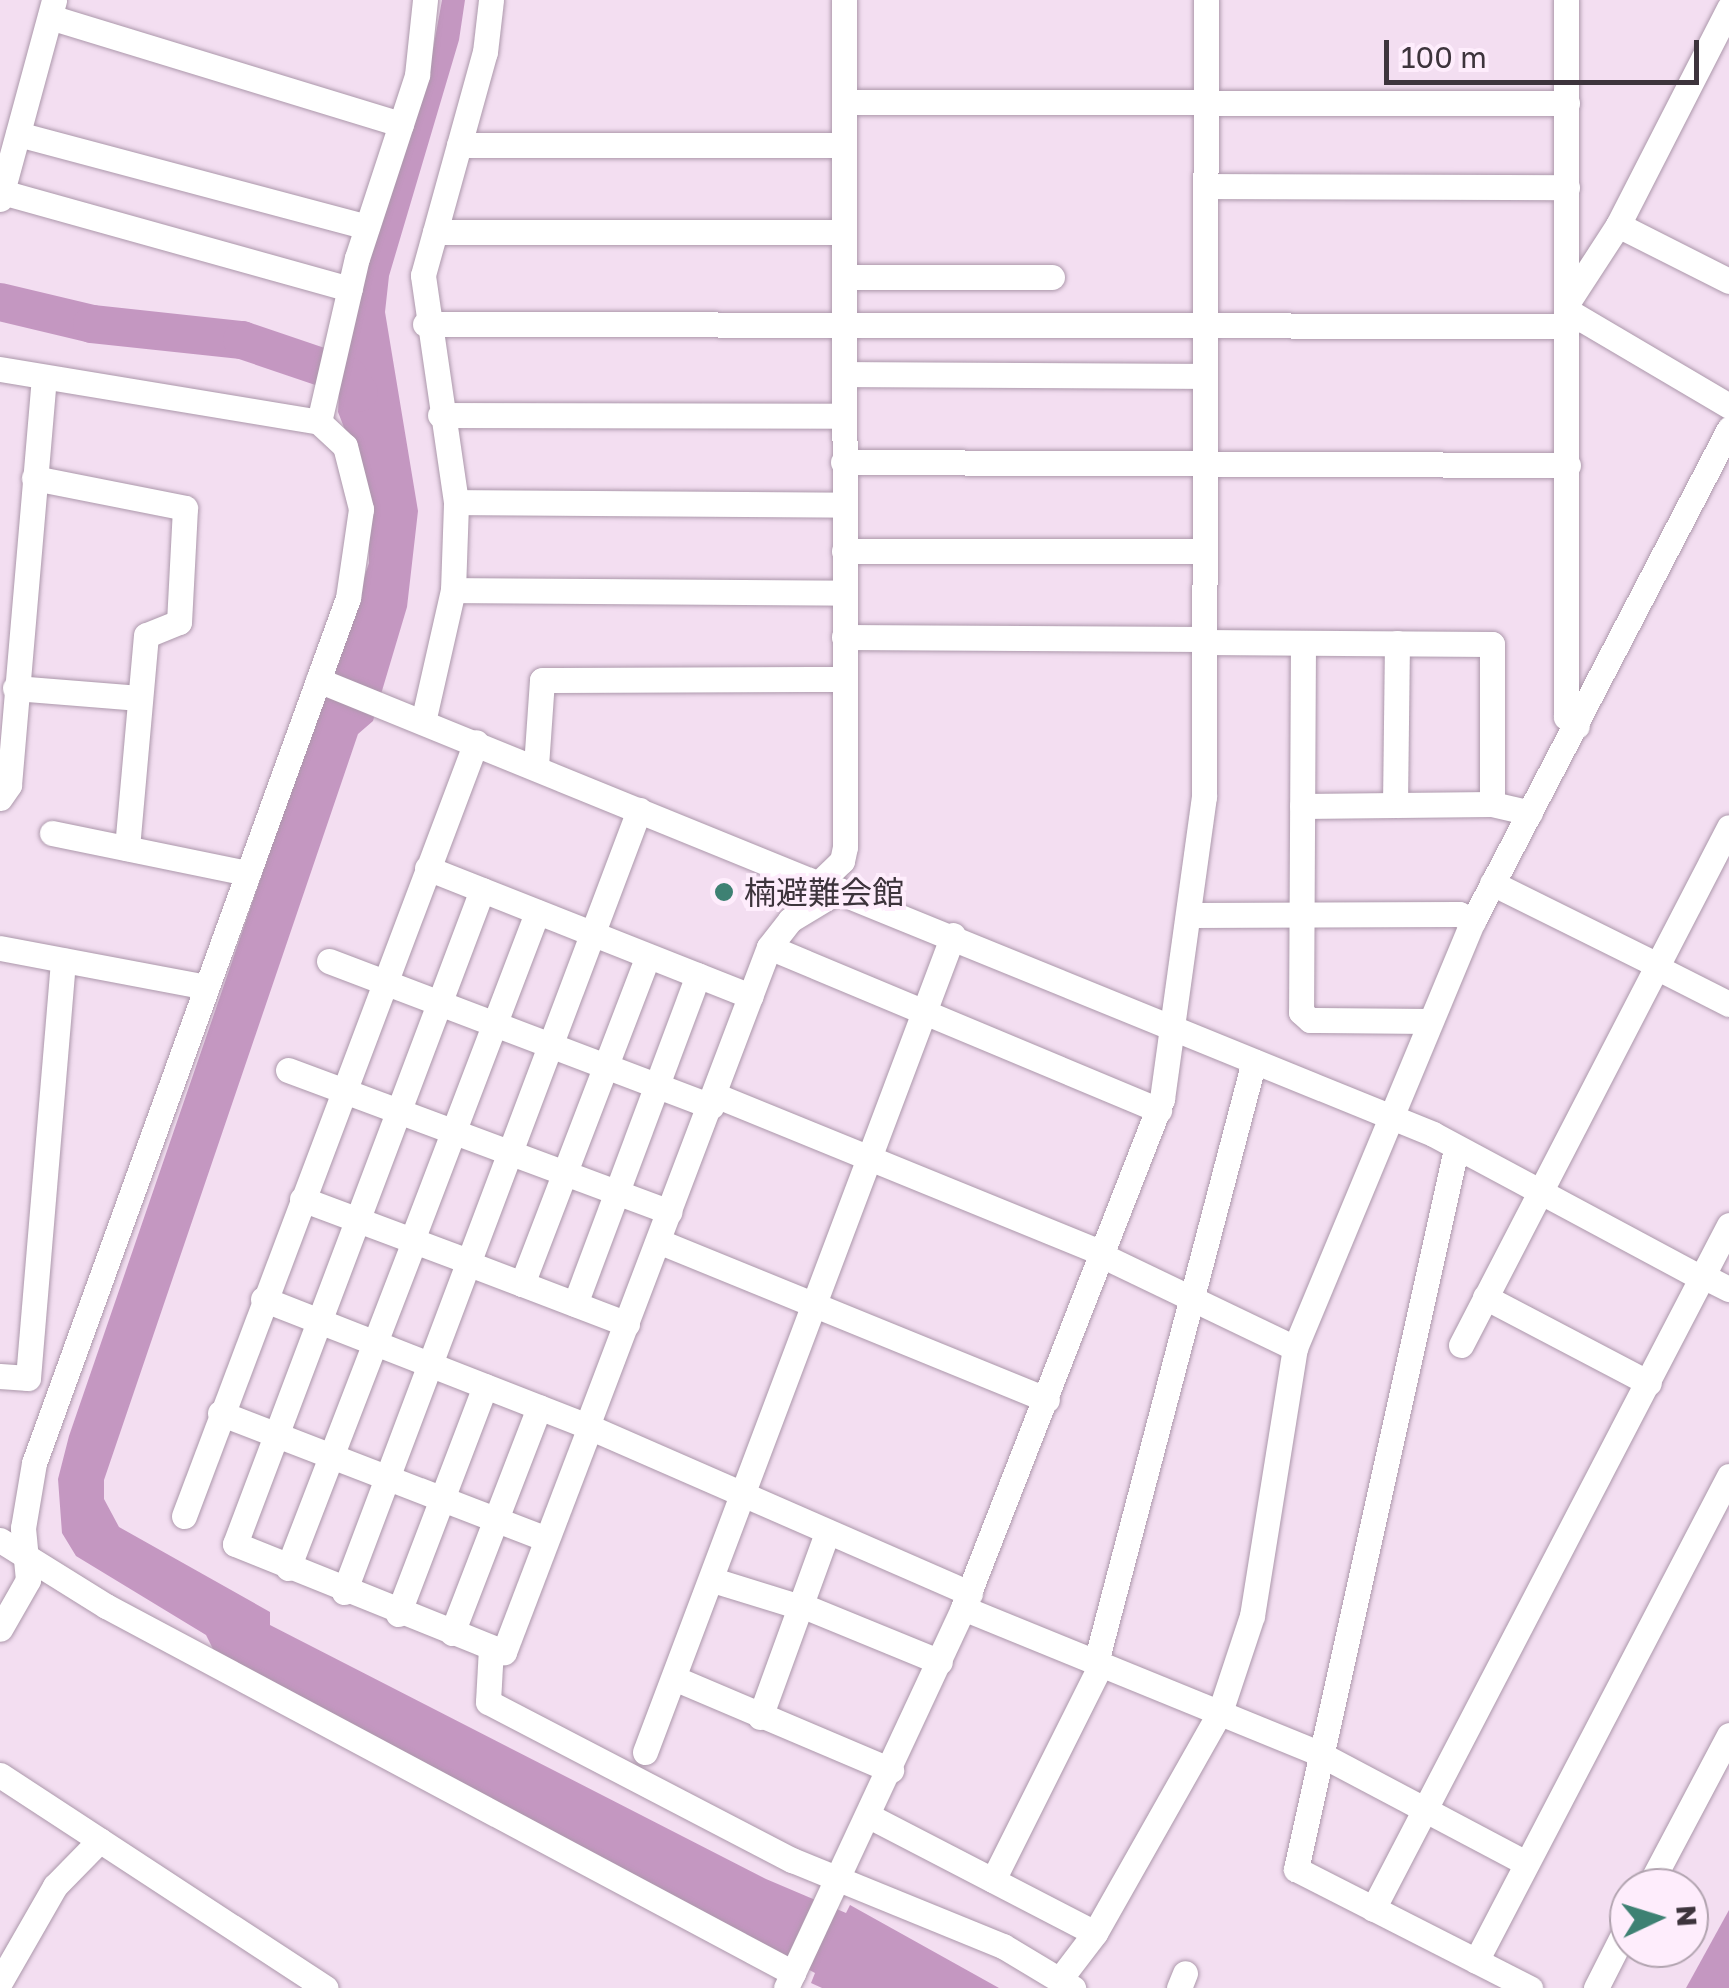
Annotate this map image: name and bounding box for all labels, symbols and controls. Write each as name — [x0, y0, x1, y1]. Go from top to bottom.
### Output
scale bar — [1389, 20, 1704, 82]
text: 100 m — [1401, 39, 1487, 75]
place label: 楠避難会館 — [744, 873, 904, 911]
marker: 楠避難会館 — [713, 881, 735, 903]
north arrow — [1609, 1868, 1709, 1968]
text: N — [1670, 1904, 1705, 1928]

